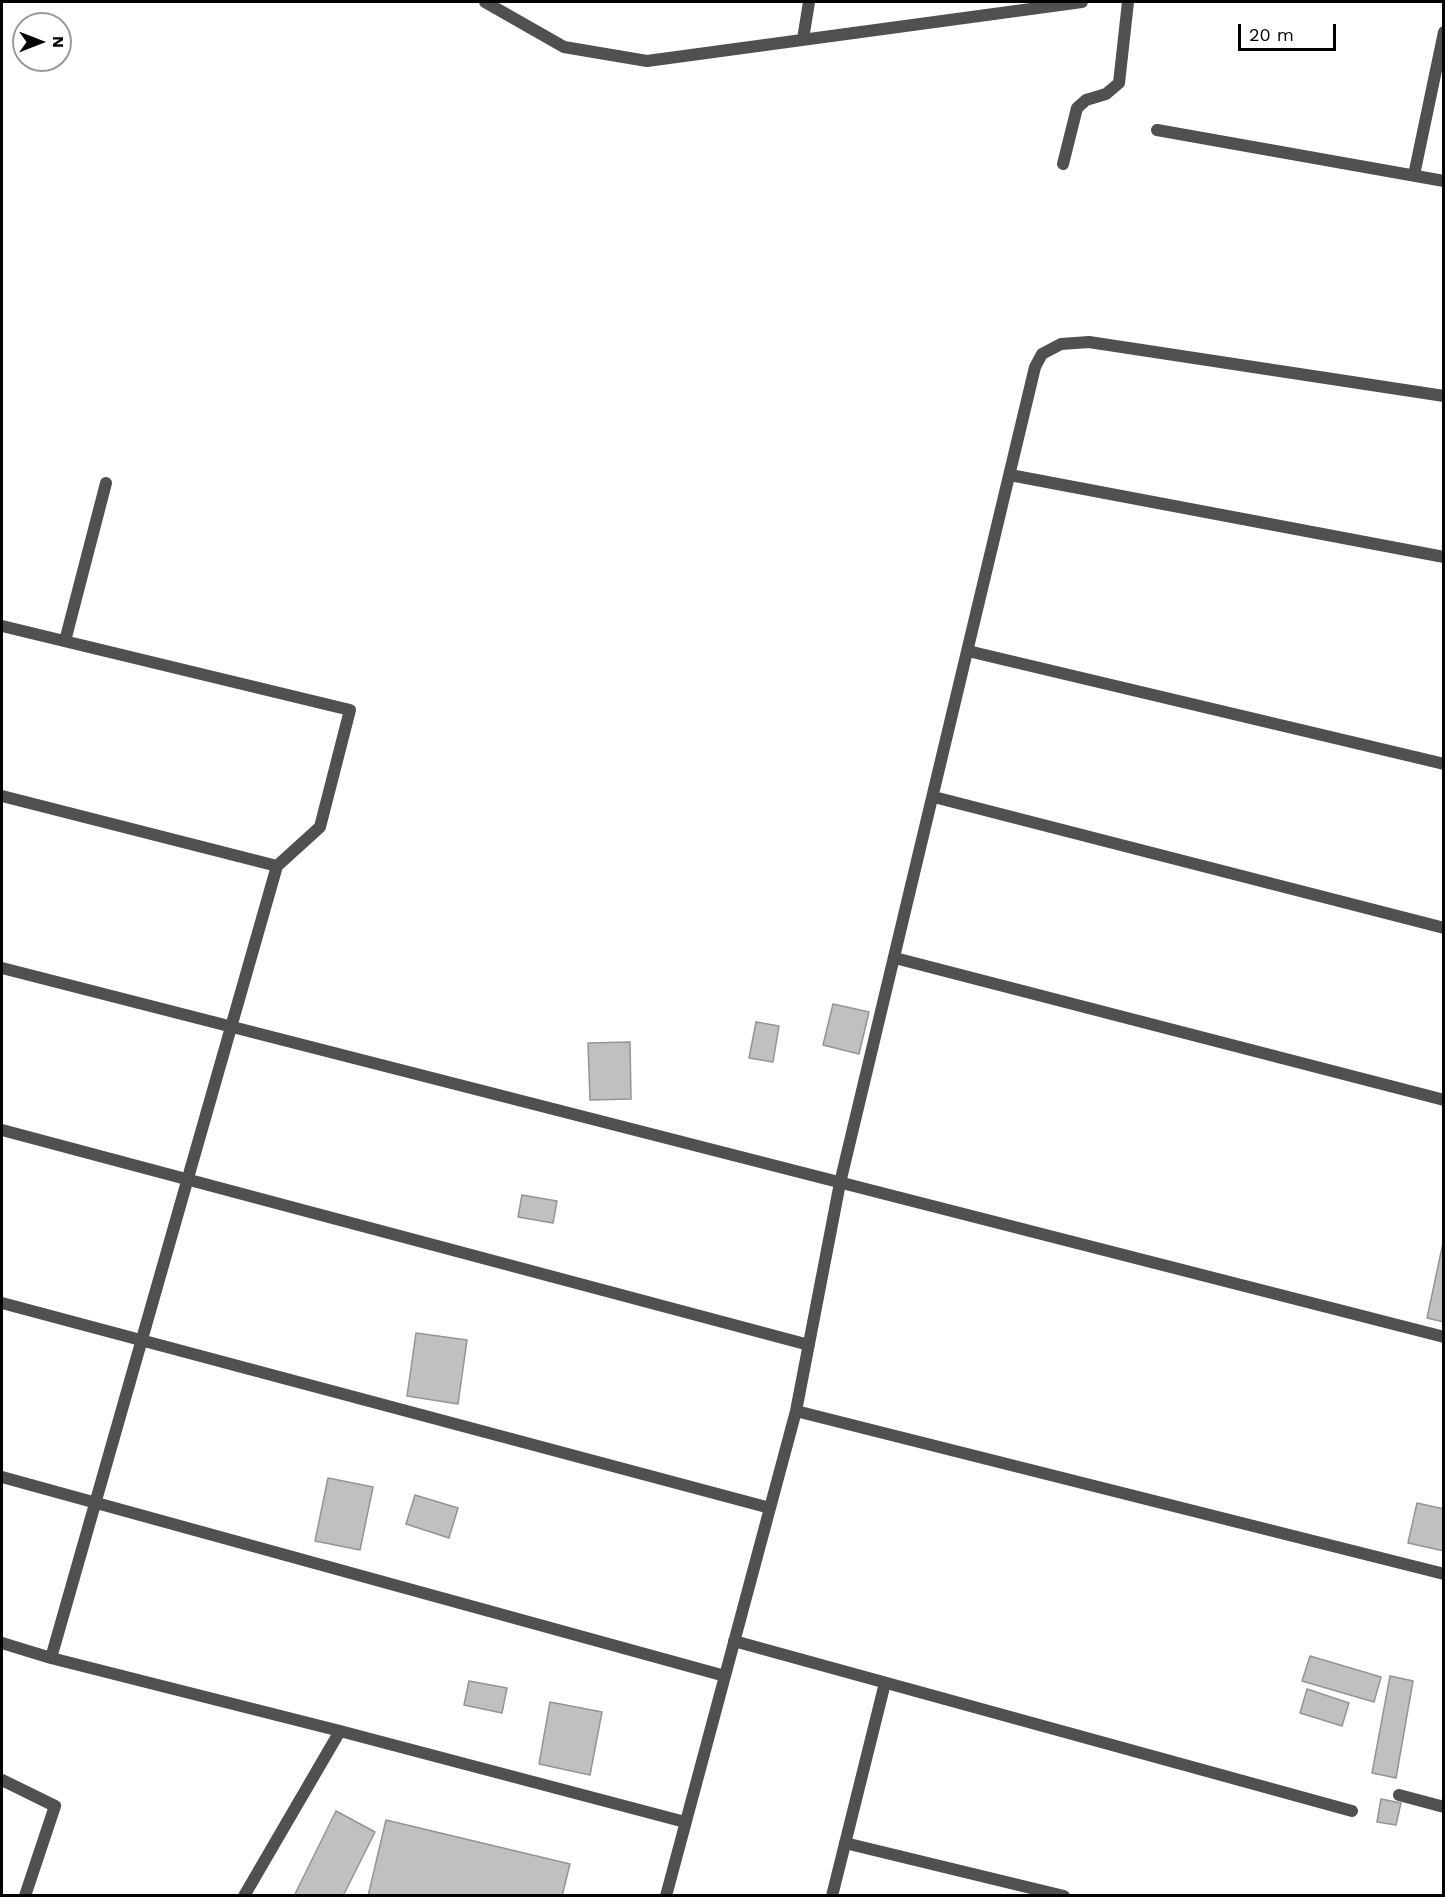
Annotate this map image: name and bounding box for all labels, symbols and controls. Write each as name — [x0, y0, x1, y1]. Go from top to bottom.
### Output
north arrow — [12, 12, 72, 72]
scale bar — [1241, 12, 1338, 50]
text: 20 m — [1249, 24, 1294, 45]
text: N — [49, 36, 68, 48]

